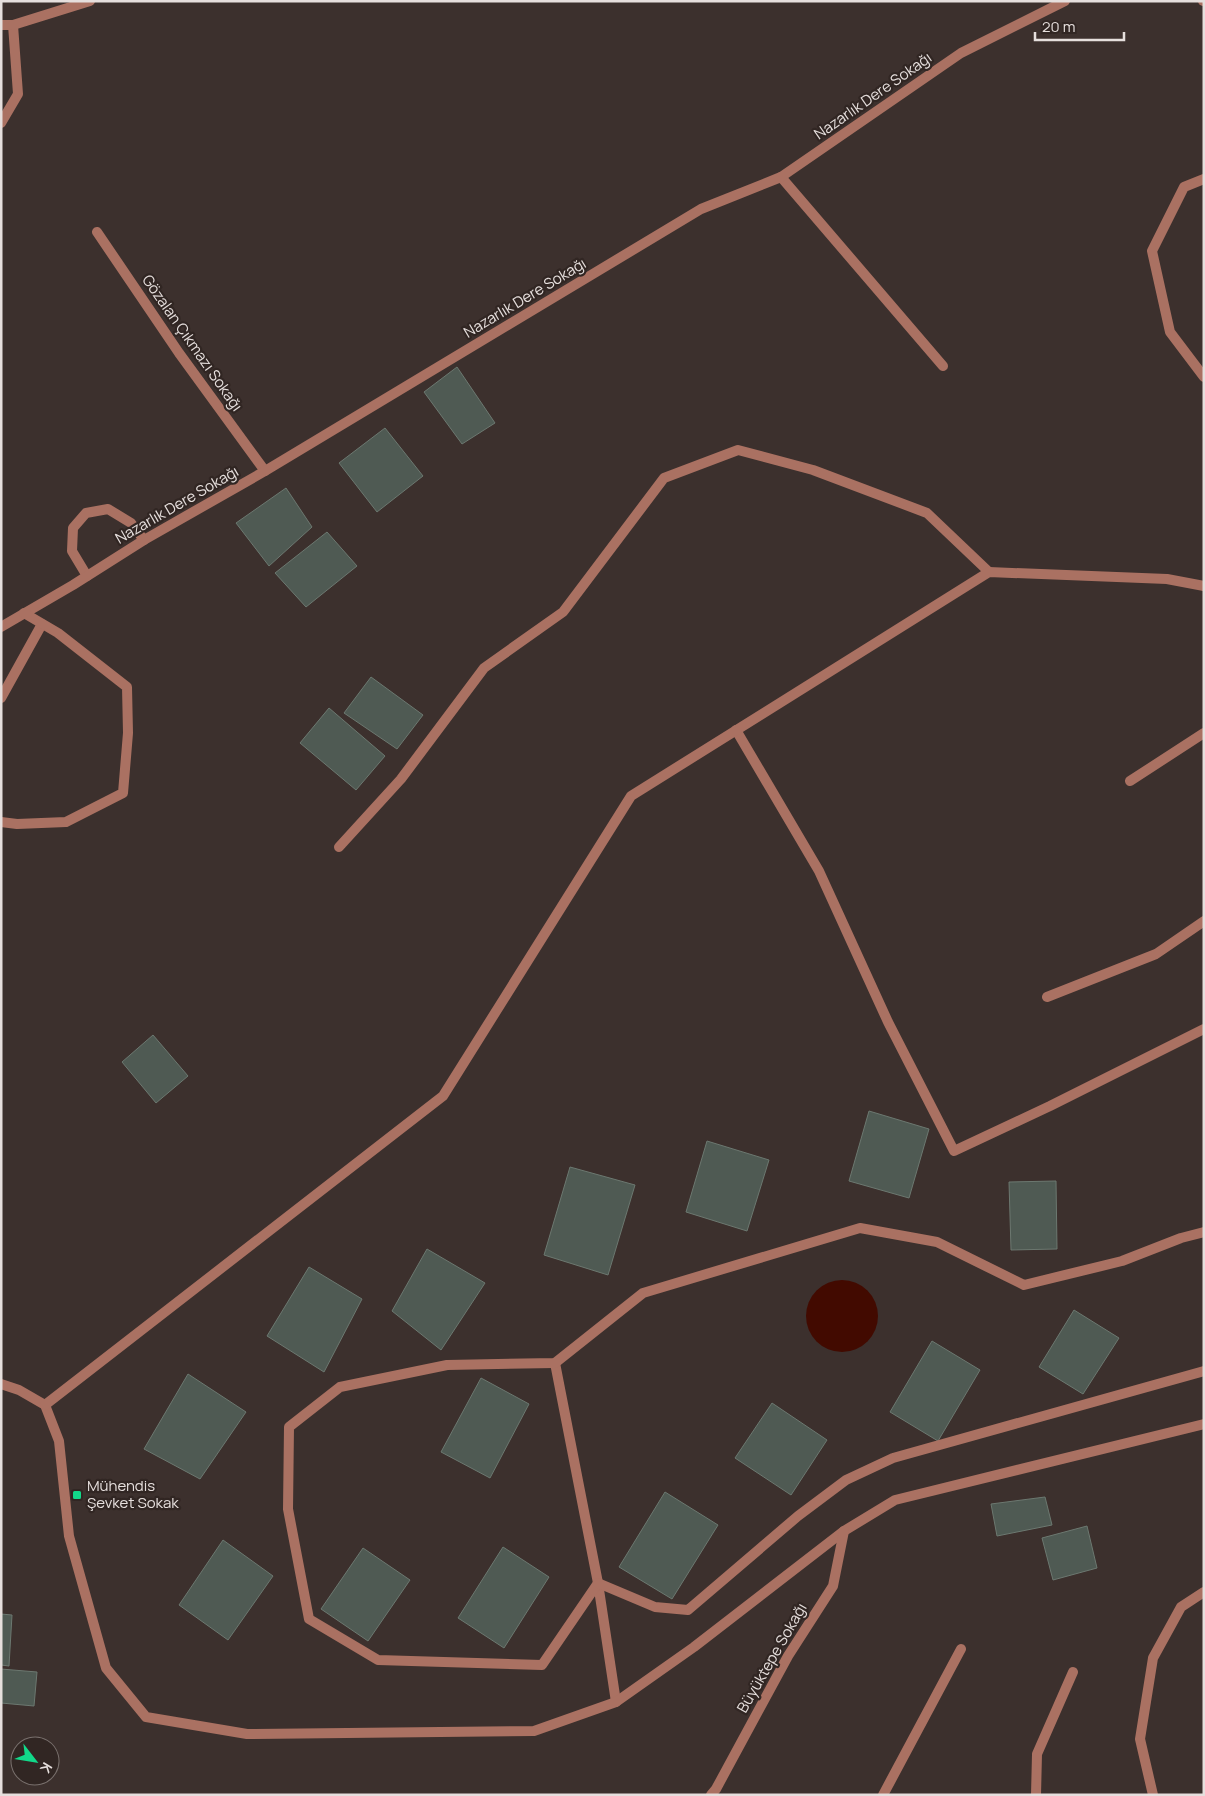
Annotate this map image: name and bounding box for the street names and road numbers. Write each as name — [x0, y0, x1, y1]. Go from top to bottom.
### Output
street label: Nazarlık Dere Sokağı — [810, 47, 936, 144]
street label: Nazarlık Dere Sokağı — [460, 253, 590, 342]
street label: Gözalan Çıkmazı Sokağı — [137, 270, 248, 415]
street label: Nazarlık Dere Sokağı — [111, 461, 242, 549]
street label: Büyüktepe Sokağı — [732, 1599, 812, 1716]

